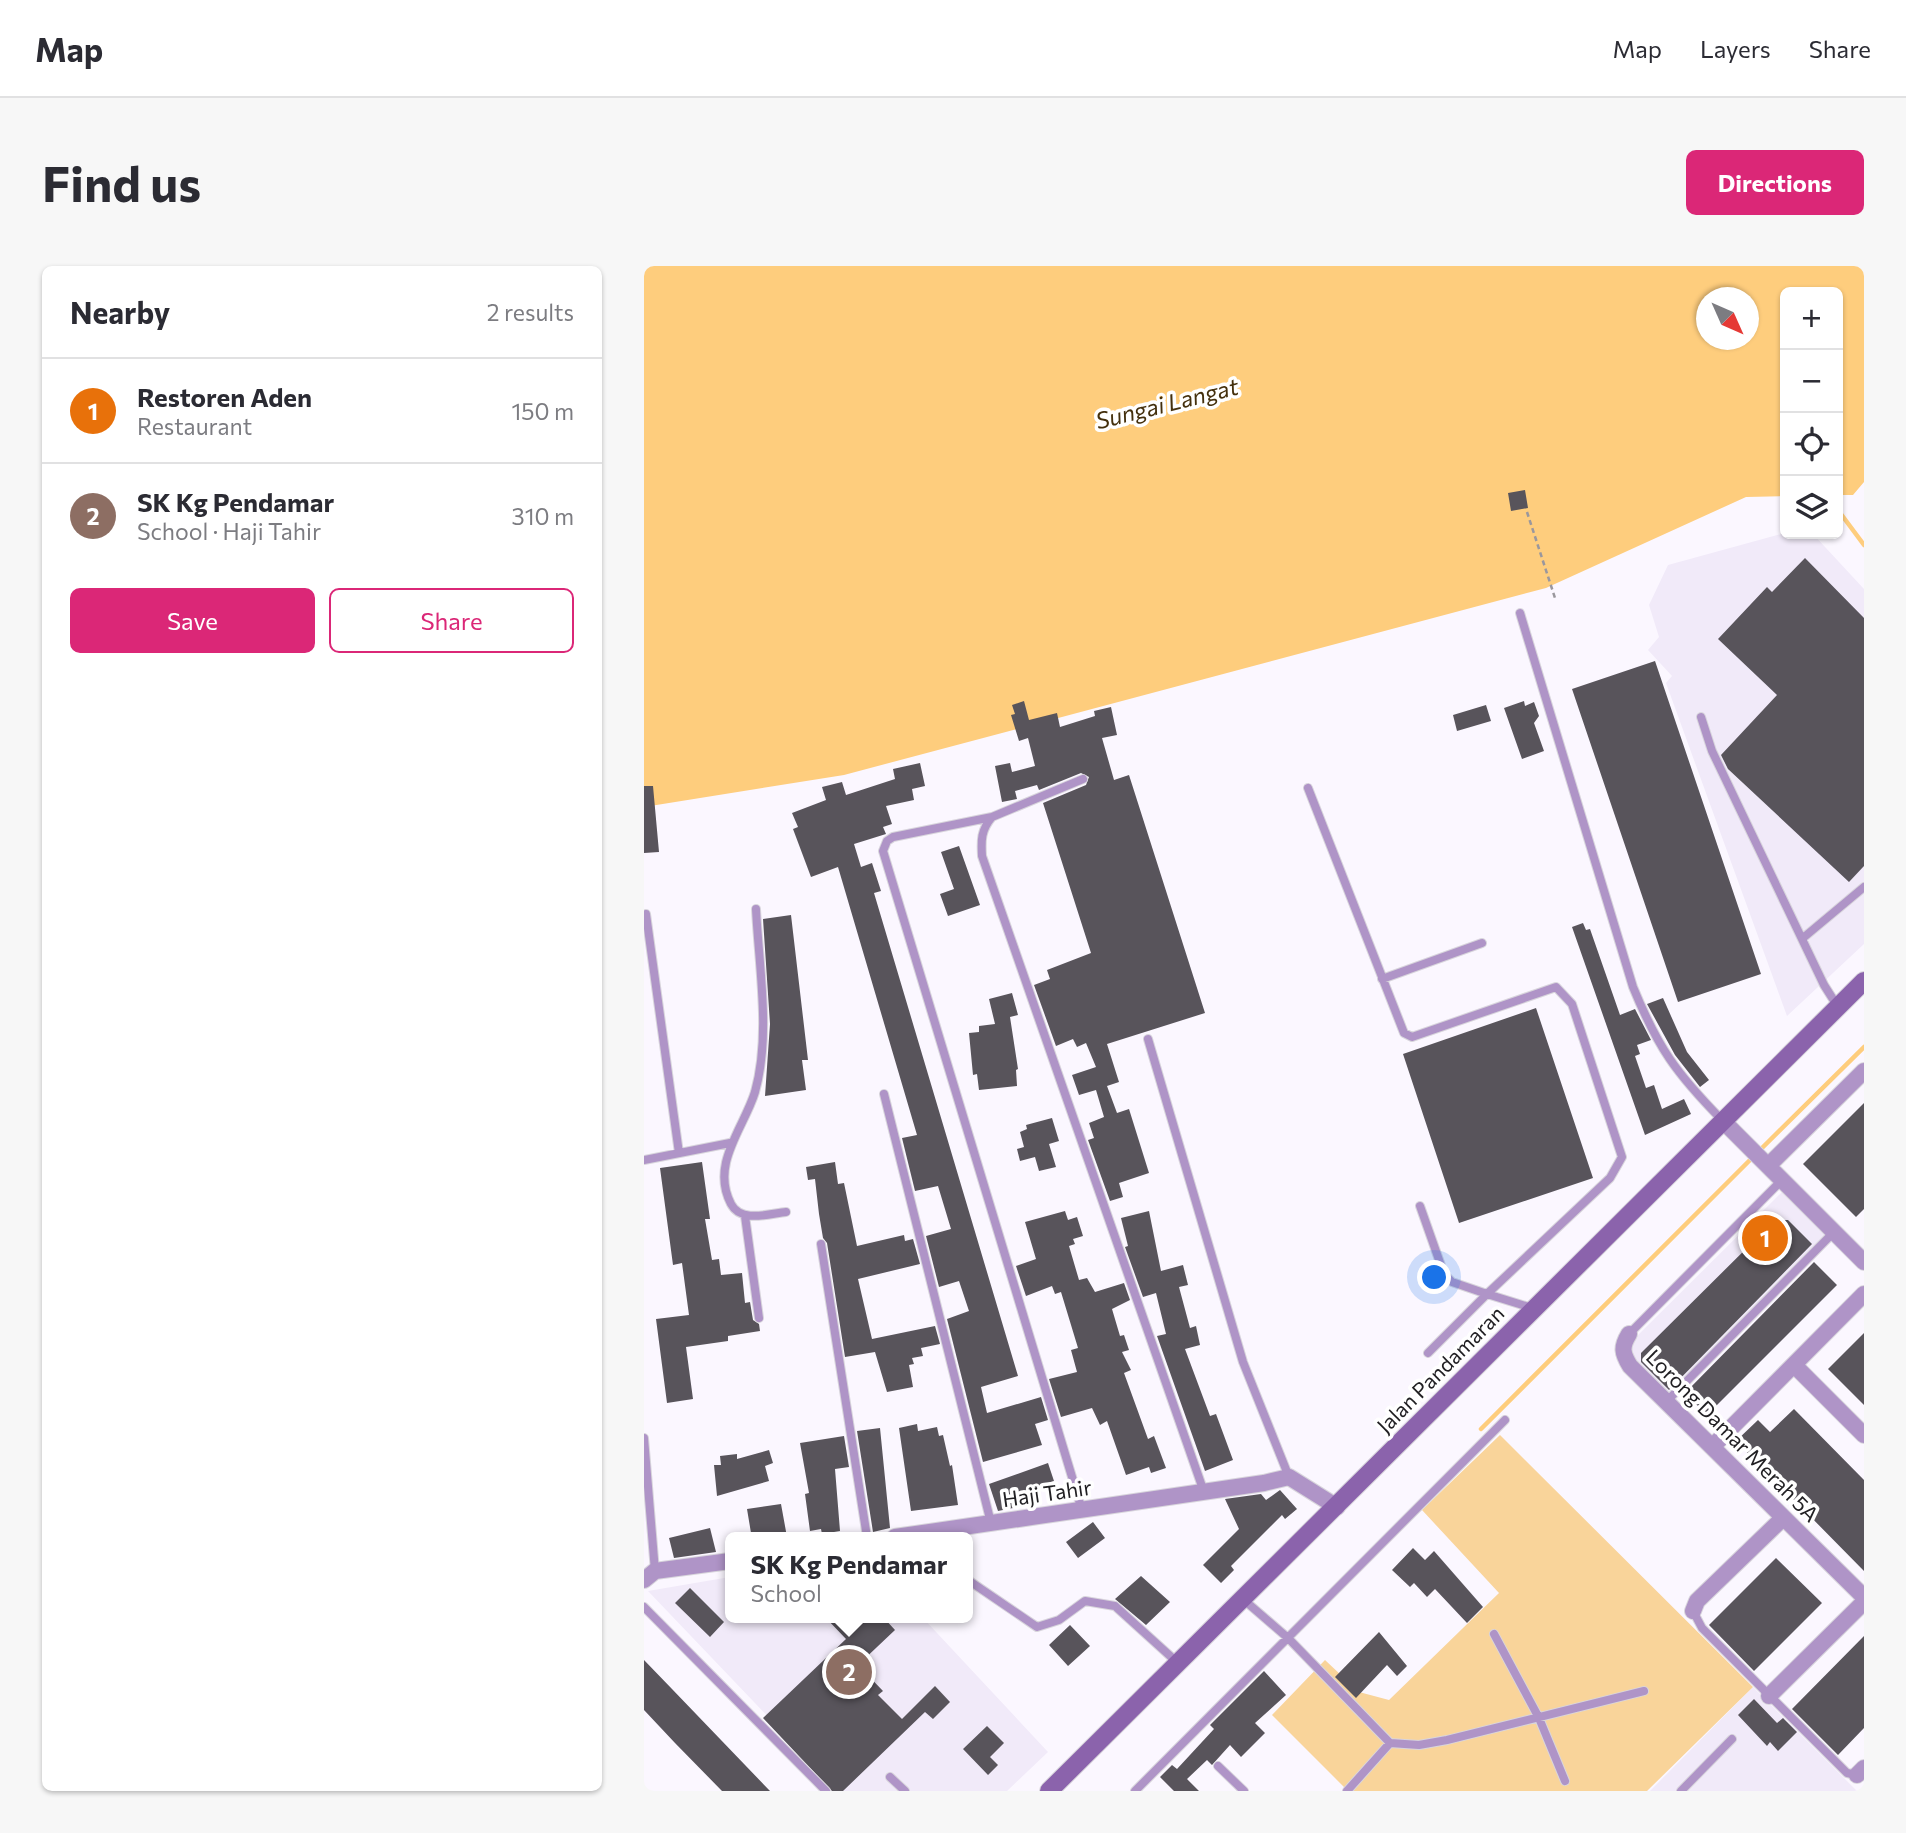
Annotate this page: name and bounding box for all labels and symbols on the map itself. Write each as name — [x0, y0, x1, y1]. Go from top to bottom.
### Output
north arrow — [1696, 287, 1759, 350]
water label: Sungai Langat — [1092, 372, 1242, 434]
pin: 1 — [1742, 1212, 1788, 1264]
your location — [1417, 1260, 1451, 1294]
street label: Jalan Pandamaran — [1371, 1300, 1509, 1438]
street label: Lorong Damar Merah 5A — [1642, 1344, 1824, 1526]
street label: Haji Tahir — [1001, 1474, 1093, 1511]
pin: 2 — [826, 1646, 872, 1698]

